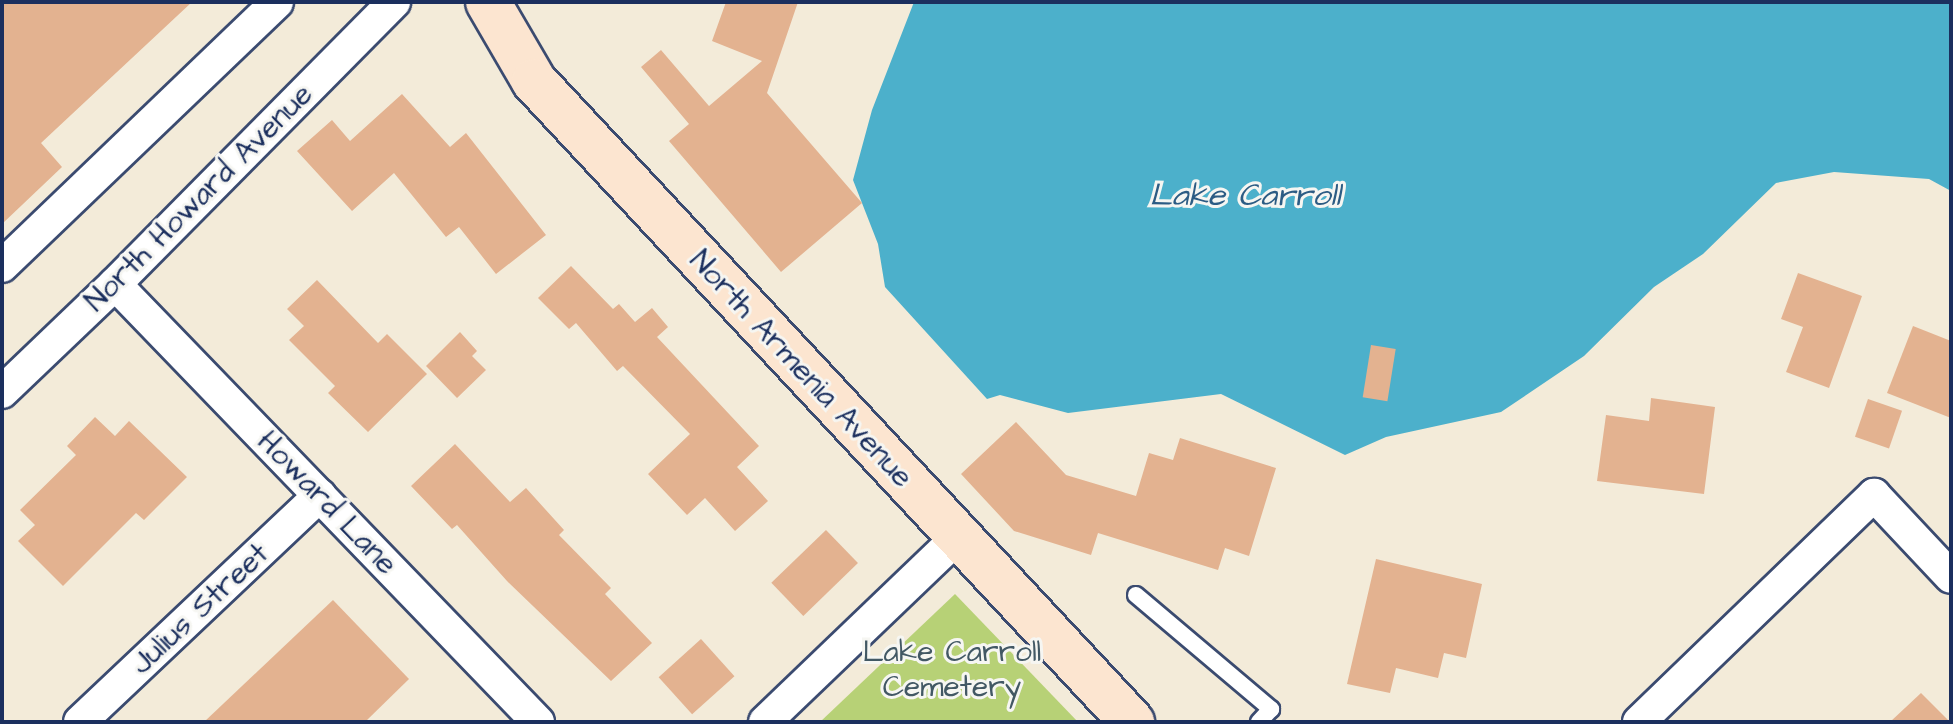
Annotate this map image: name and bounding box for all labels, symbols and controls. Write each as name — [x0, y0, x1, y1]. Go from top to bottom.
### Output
street label: North Howard Avenue — [78, 77, 320, 319]
water label: Lake Carroll — [1150, 177, 1340, 215]
street label: North Armenia Avenue — [682, 243, 920, 495]
street label: Howard Lane — [250, 424, 404, 582]
street label: Julius Street — [124, 536, 276, 682]
park label: Lake Carroll Cemetery — [863, 634, 1041, 704]

